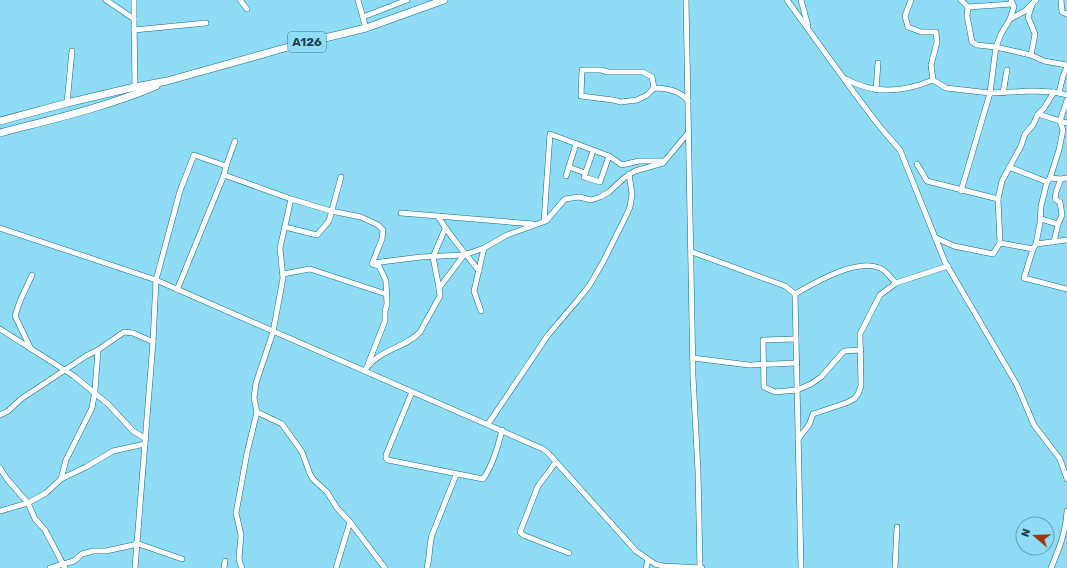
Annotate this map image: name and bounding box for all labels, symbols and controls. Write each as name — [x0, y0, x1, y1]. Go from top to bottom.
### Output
road number: A126 — [288, 32, 326, 52]
north arrow — [1015, 516, 1055, 556]
text: N — [1019, 527, 1033, 539]

